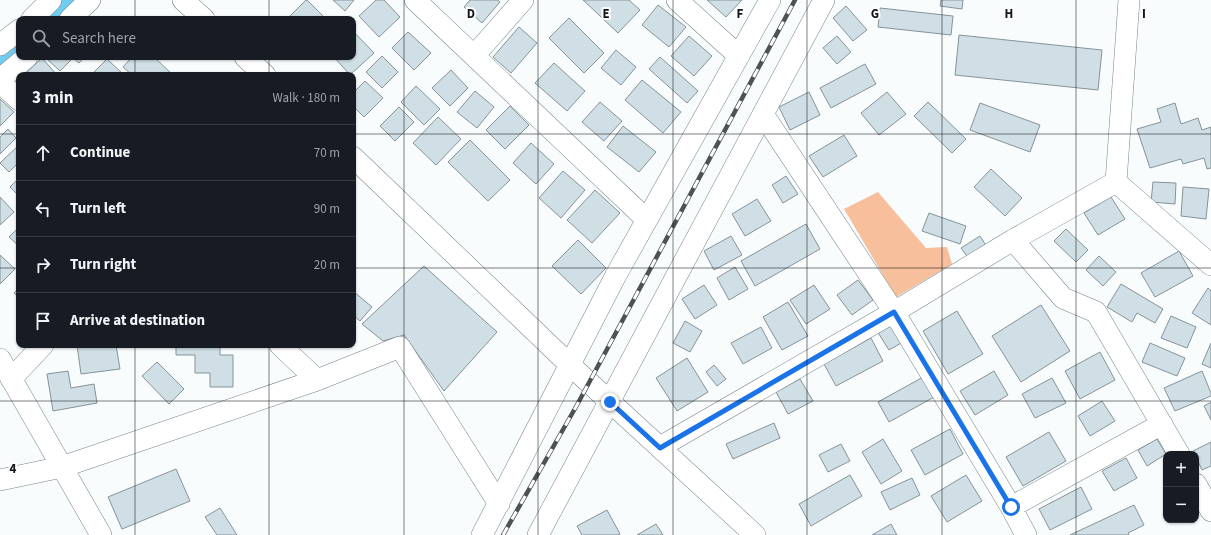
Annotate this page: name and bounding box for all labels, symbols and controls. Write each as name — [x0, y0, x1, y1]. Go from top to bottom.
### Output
text: D — [467, 5, 475, 23]
text: E — [602, 5, 610, 23]
text: F — [737, 5, 744, 23]
text: G — [871, 5, 879, 23]
text: H — [1005, 5, 1013, 23]
text: I — [1142, 5, 1146, 23]
search box — [16, 16, 356, 60]
icon: search — [30, 27, 52, 49]
text: Search here — [62, 28, 136, 49]
text: 3 min — [32, 86, 73, 110]
text: Walk · 180 m — [272, 89, 340, 107]
icon: ahead — [32, 142, 54, 164]
text: Continue — [70, 142, 130, 163]
text: 70 m — [314, 144, 340, 162]
icon: left — [32, 198, 54, 220]
text: Turn left — [70, 198, 126, 219]
text: 90 m — [314, 200, 340, 218]
icon: right — [32, 254, 54, 276]
text: Turn right — [70, 254, 136, 275]
text: 20 m — [314, 256, 340, 274]
icon: arrive — [32, 310, 54, 332]
text: Arrive at destination — [70, 310, 205, 331]
route end — [601, 393, 619, 411]
map controls — [1163, 451, 1199, 523]
button: + — [1163, 451, 1199, 487]
text: 4 — [10, 460, 17, 478]
button: − — [1163, 487, 1199, 523]
route start — [1002, 498, 1020, 516]

